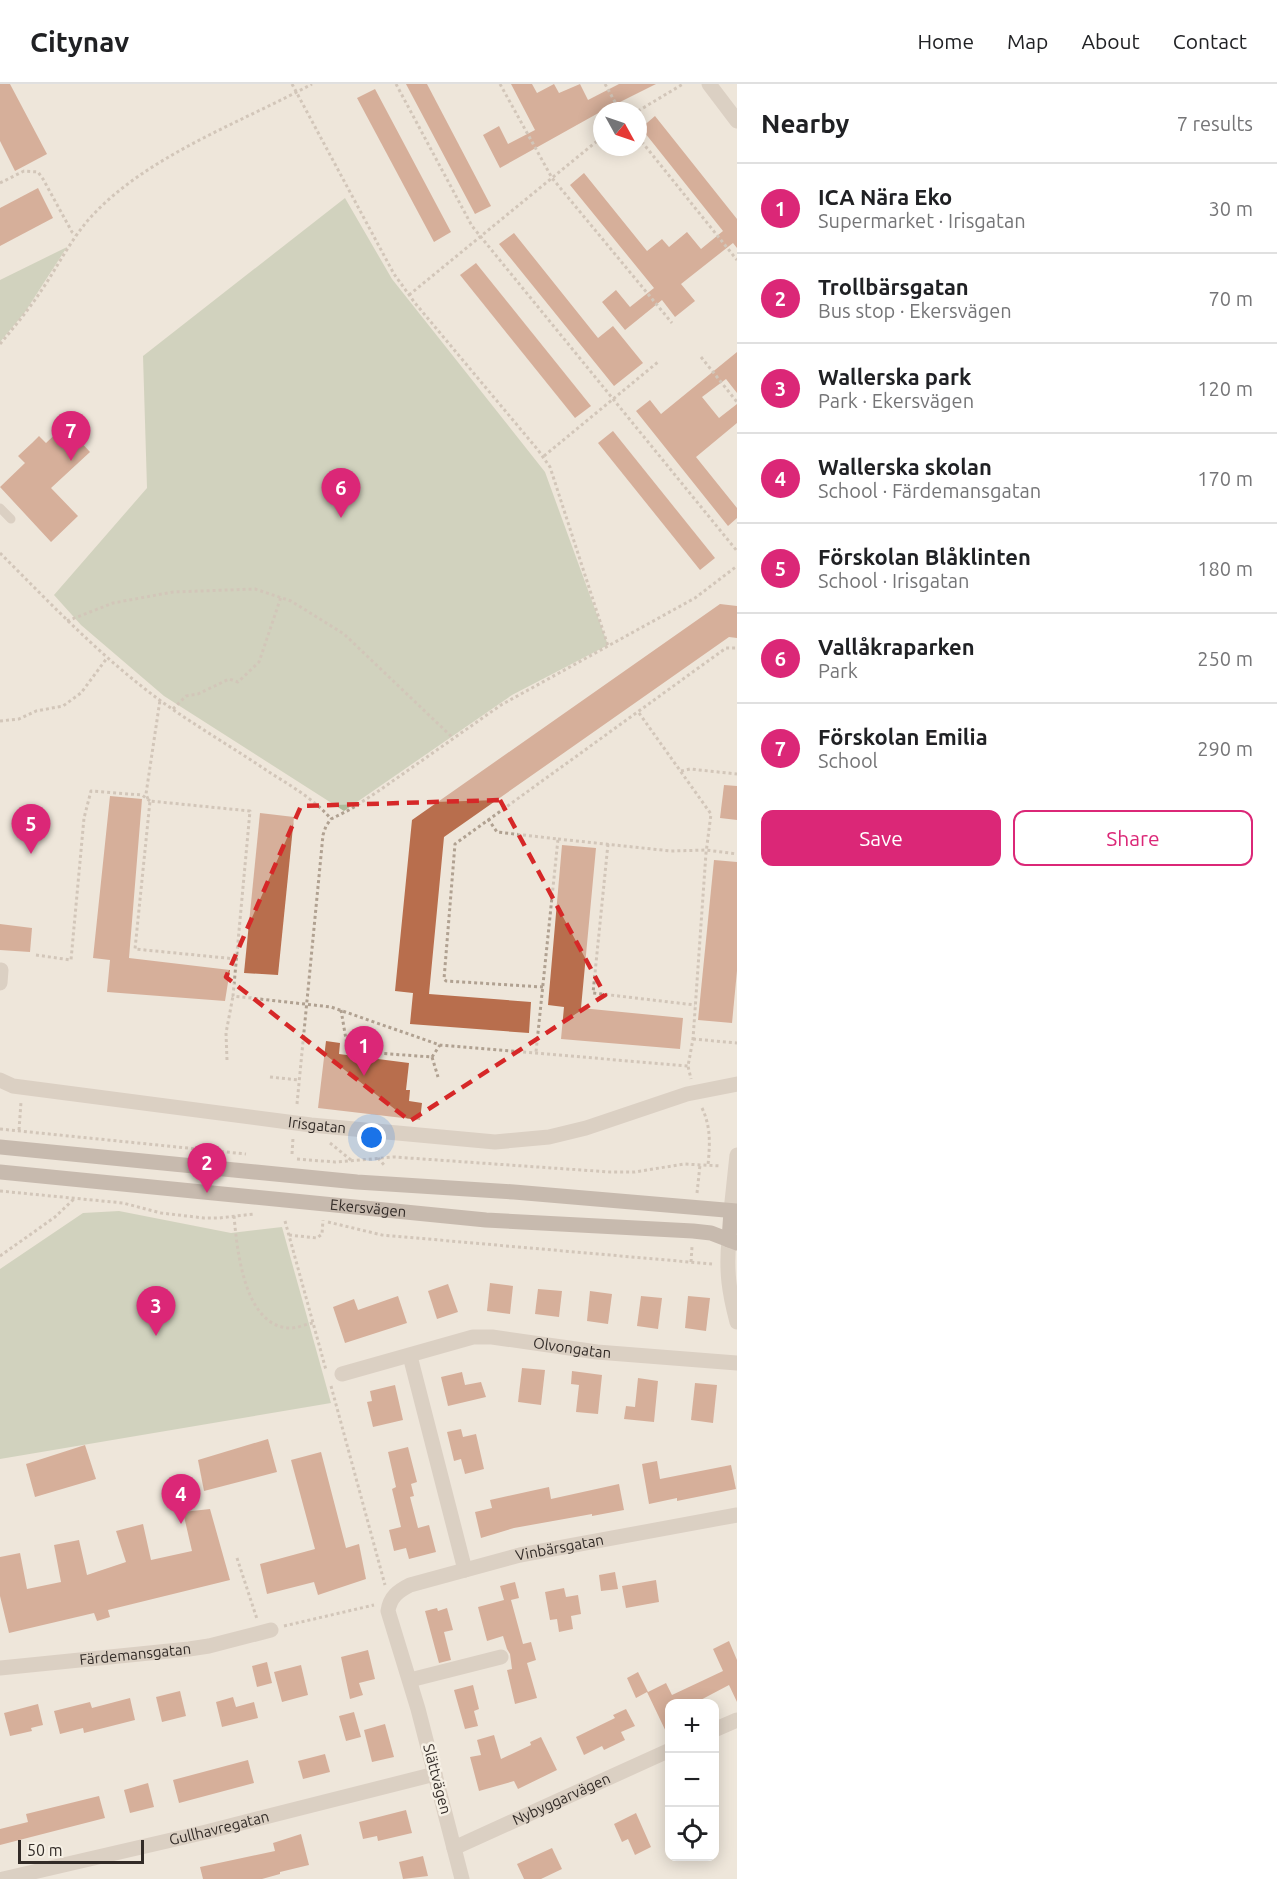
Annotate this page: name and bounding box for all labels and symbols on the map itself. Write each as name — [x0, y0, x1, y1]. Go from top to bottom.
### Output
north arrow — [593, 102, 647, 156]
pin: 7 — [52, 412, 90, 461]
pin: 6 — [322, 468, 360, 518]
pin: 5 — [12, 804, 51, 854]
pin: 1 — [344, 1026, 384, 1076]
street label: Irisgatan — [287, 1113, 347, 1136]
your location — [357, 1123, 386, 1152]
pin: 2 — [188, 1144, 226, 1193]
street label: Ekersvägen — [329, 1196, 407, 1220]
pin: 3 — [136, 1286, 176, 1336]
street label: Olvongatan — [532, 1334, 612, 1361]
pin: 4 — [162, 1474, 201, 1524]
street label: Vinbärsgatan — [514, 1531, 605, 1564]
street label: Färdemansgatan — [79, 1640, 192, 1668]
street label: Slättvägen — [420, 1742, 455, 1816]
street label: Nybyggarvägen — [510, 1769, 613, 1828]
street label: Gullhavregatan — [167, 1807, 271, 1848]
scale bar — [18, 1837, 144, 1864]

